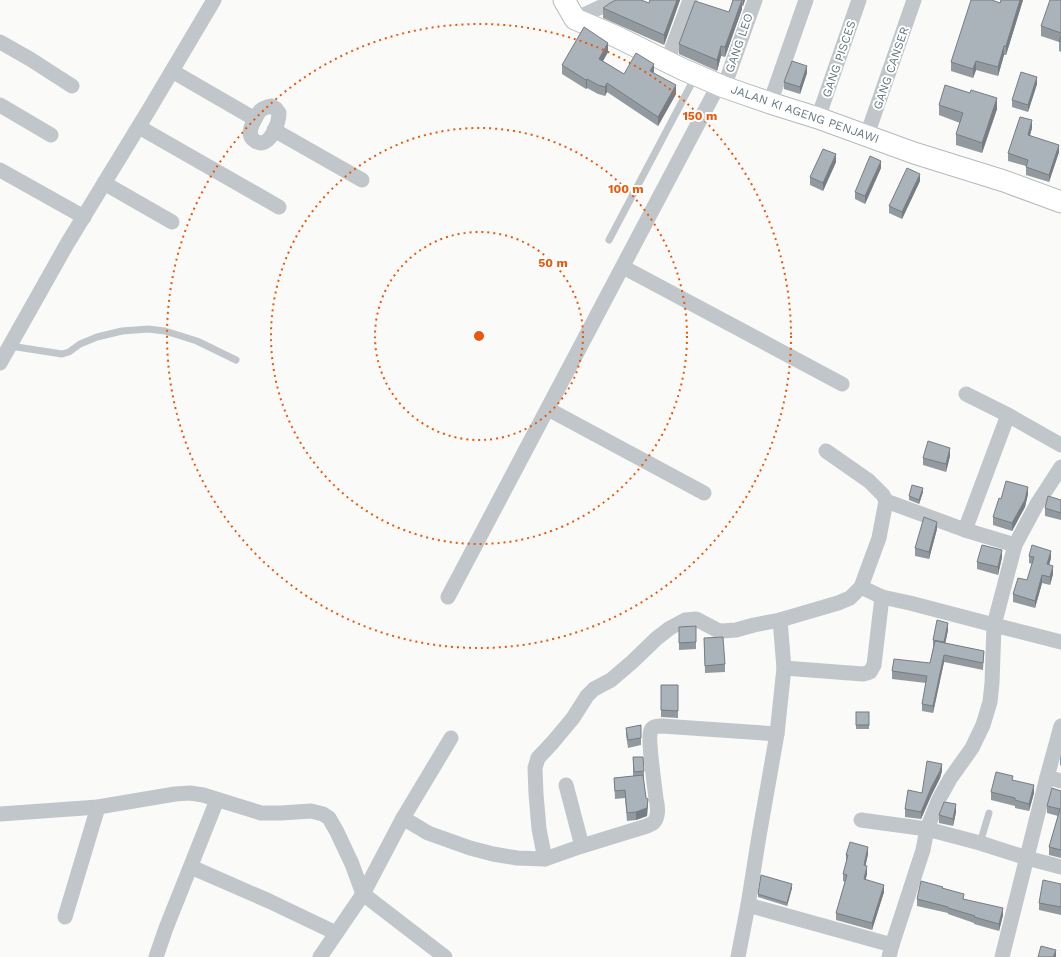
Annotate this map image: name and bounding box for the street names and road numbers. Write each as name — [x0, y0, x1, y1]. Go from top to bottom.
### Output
street label: GANG LEO — [722, 11, 756, 75]
street label: GANG PISCES — [819, 19, 859, 99]
street label: GANG CANSER — [870, 25, 912, 111]
street label: JALAN KI AGENG PENJAWI — [729, 82, 881, 146]

